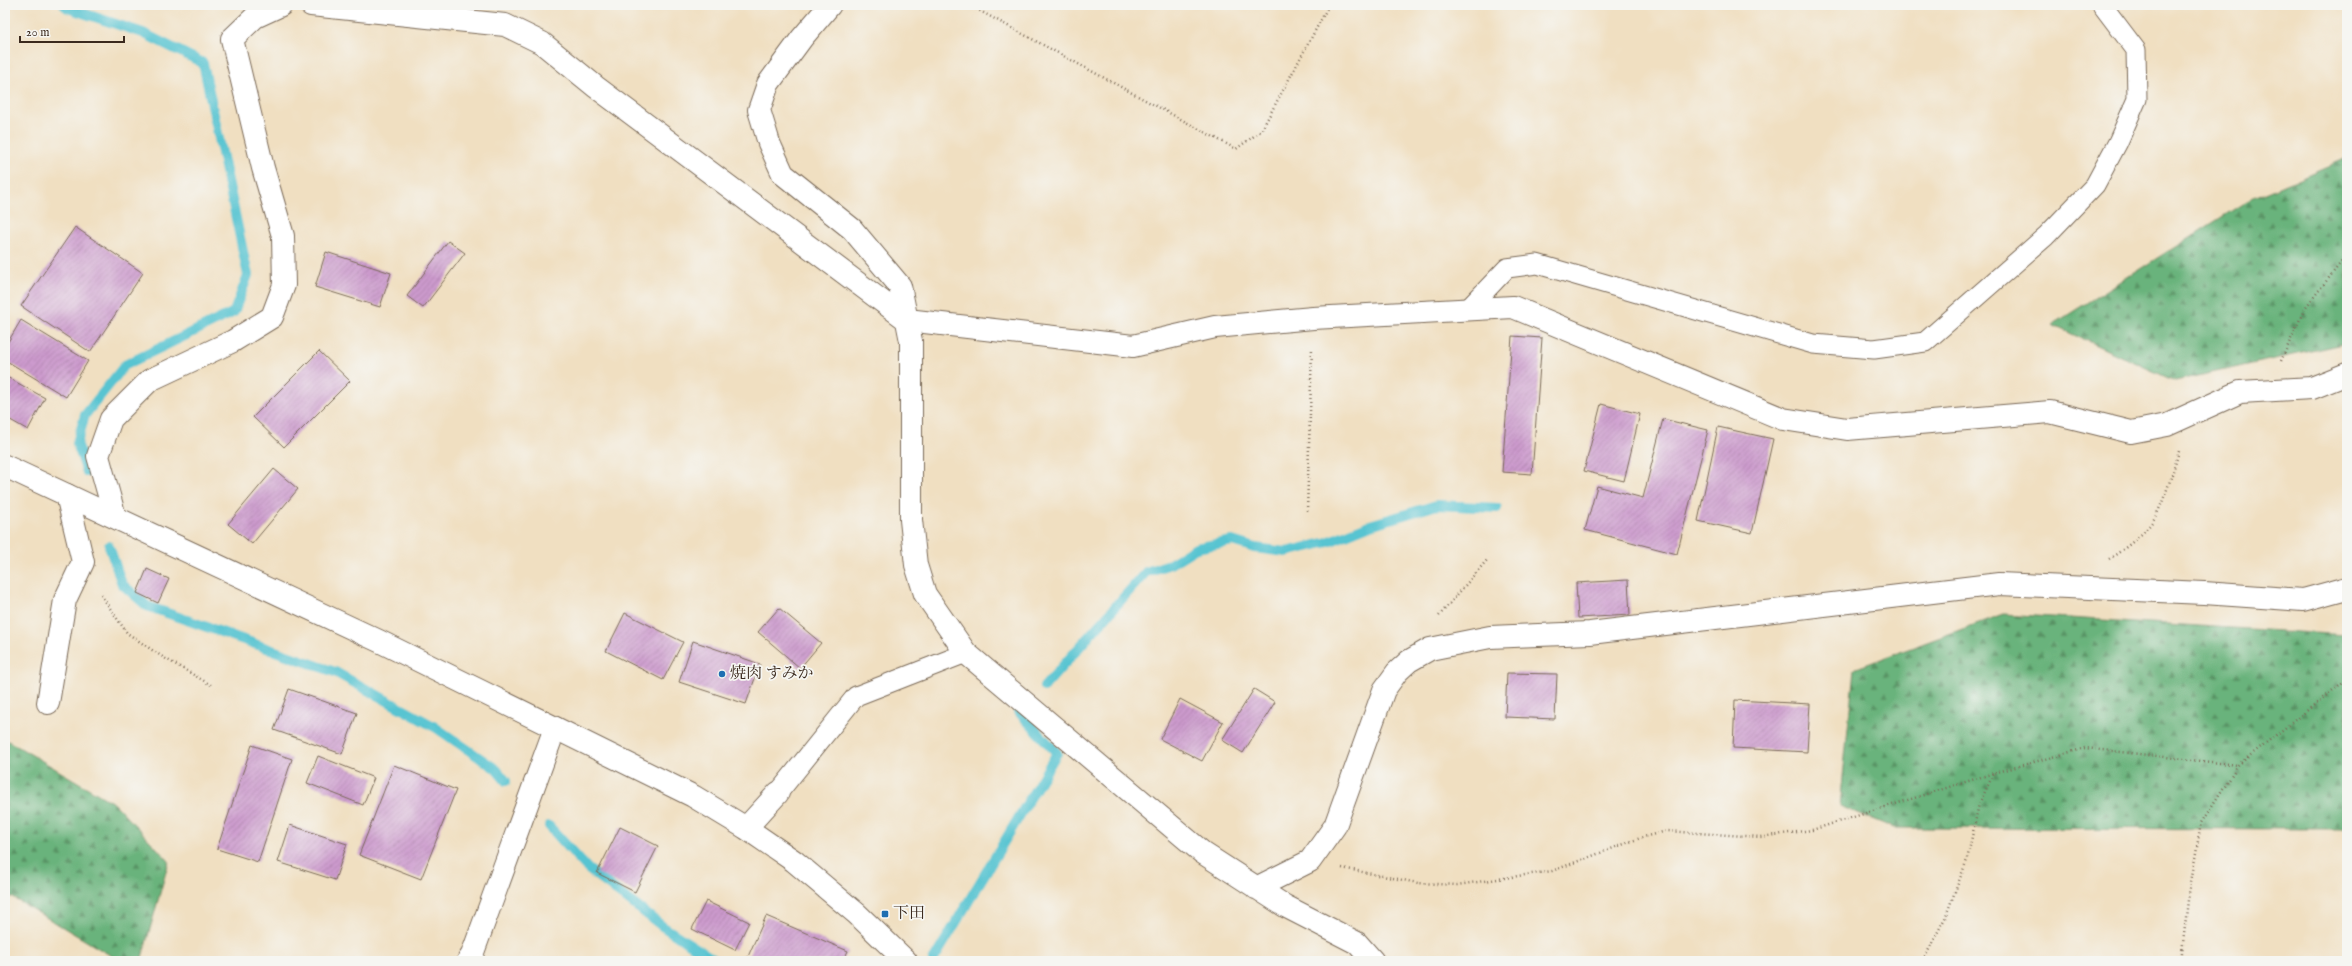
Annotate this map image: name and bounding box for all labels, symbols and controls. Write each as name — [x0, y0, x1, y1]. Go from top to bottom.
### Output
scale bar — [20, 18, 124, 44]
text: 20 m — [26, 25, 49, 40]
place label: 焼肉 すみか — [730, 664, 814, 684]
marker: 焼肉 すみか — [717, 669, 727, 679]
place label: 下田 — [893, 904, 925, 924]
marker: 下田 — [880, 909, 890, 919]

